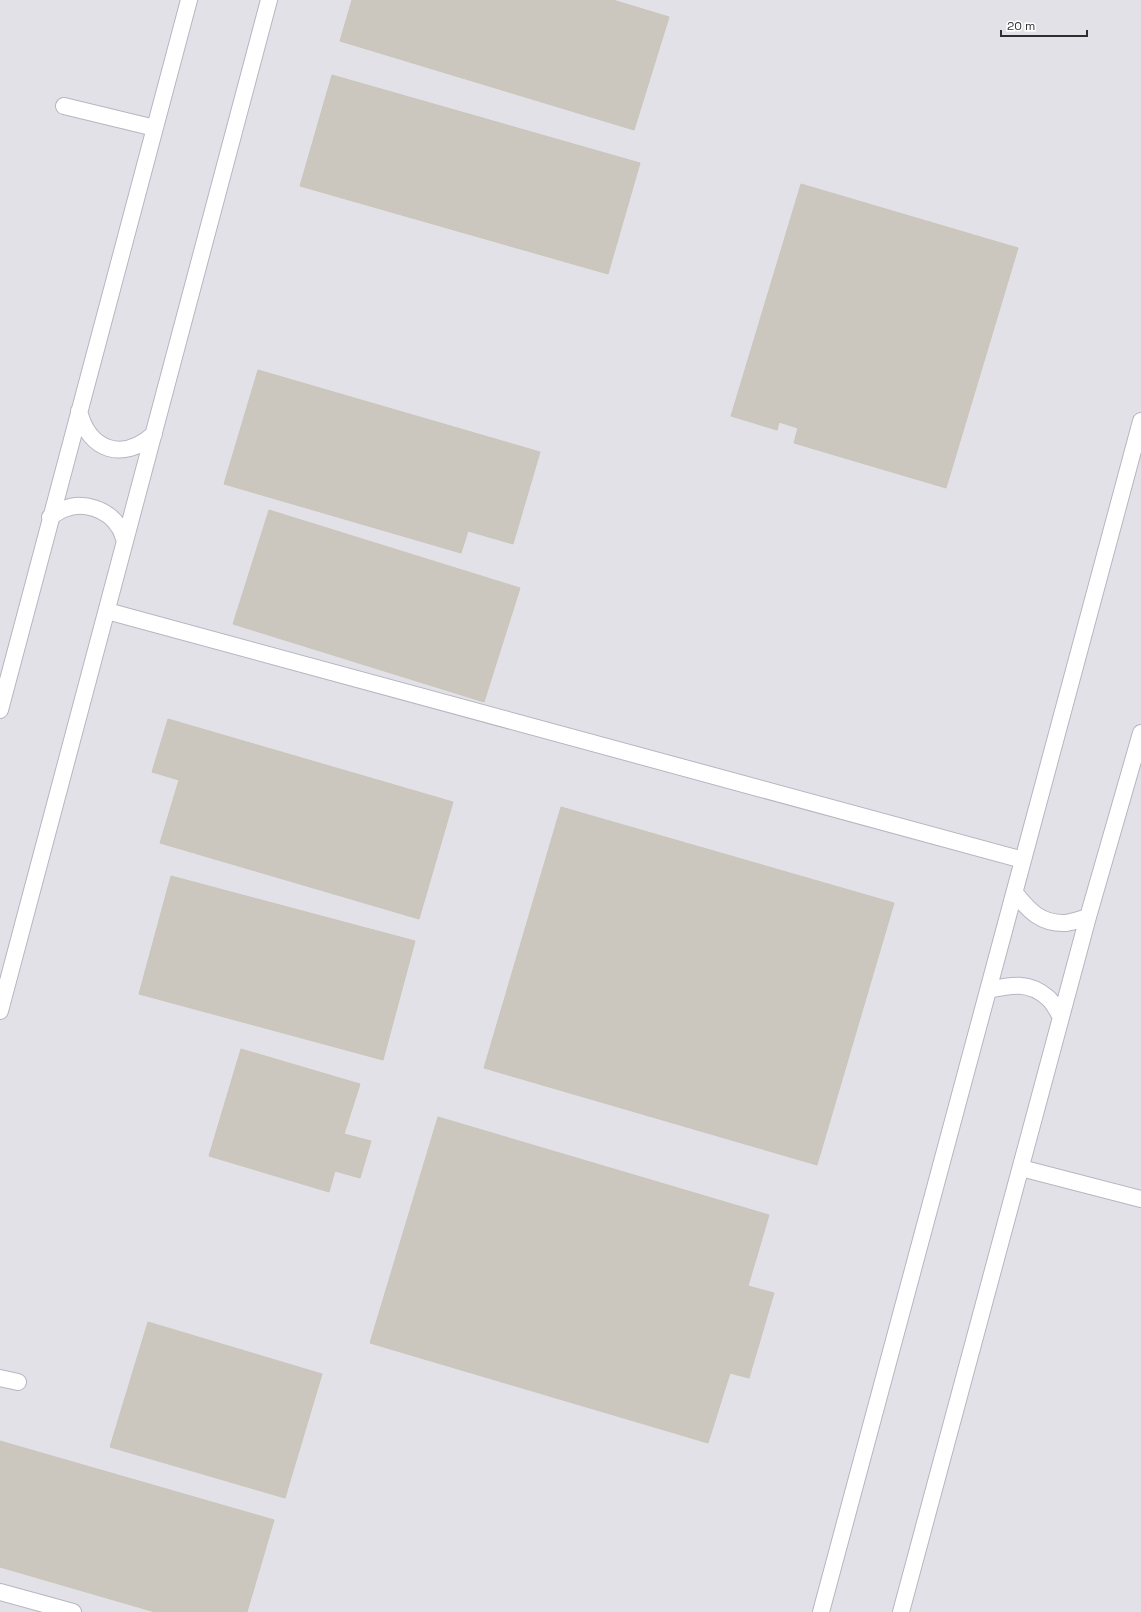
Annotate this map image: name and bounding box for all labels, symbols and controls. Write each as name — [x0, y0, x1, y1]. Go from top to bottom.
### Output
scale bar — [1001, 12, 1087, 38]
text: 20 m — [1007, 18, 1035, 34]

